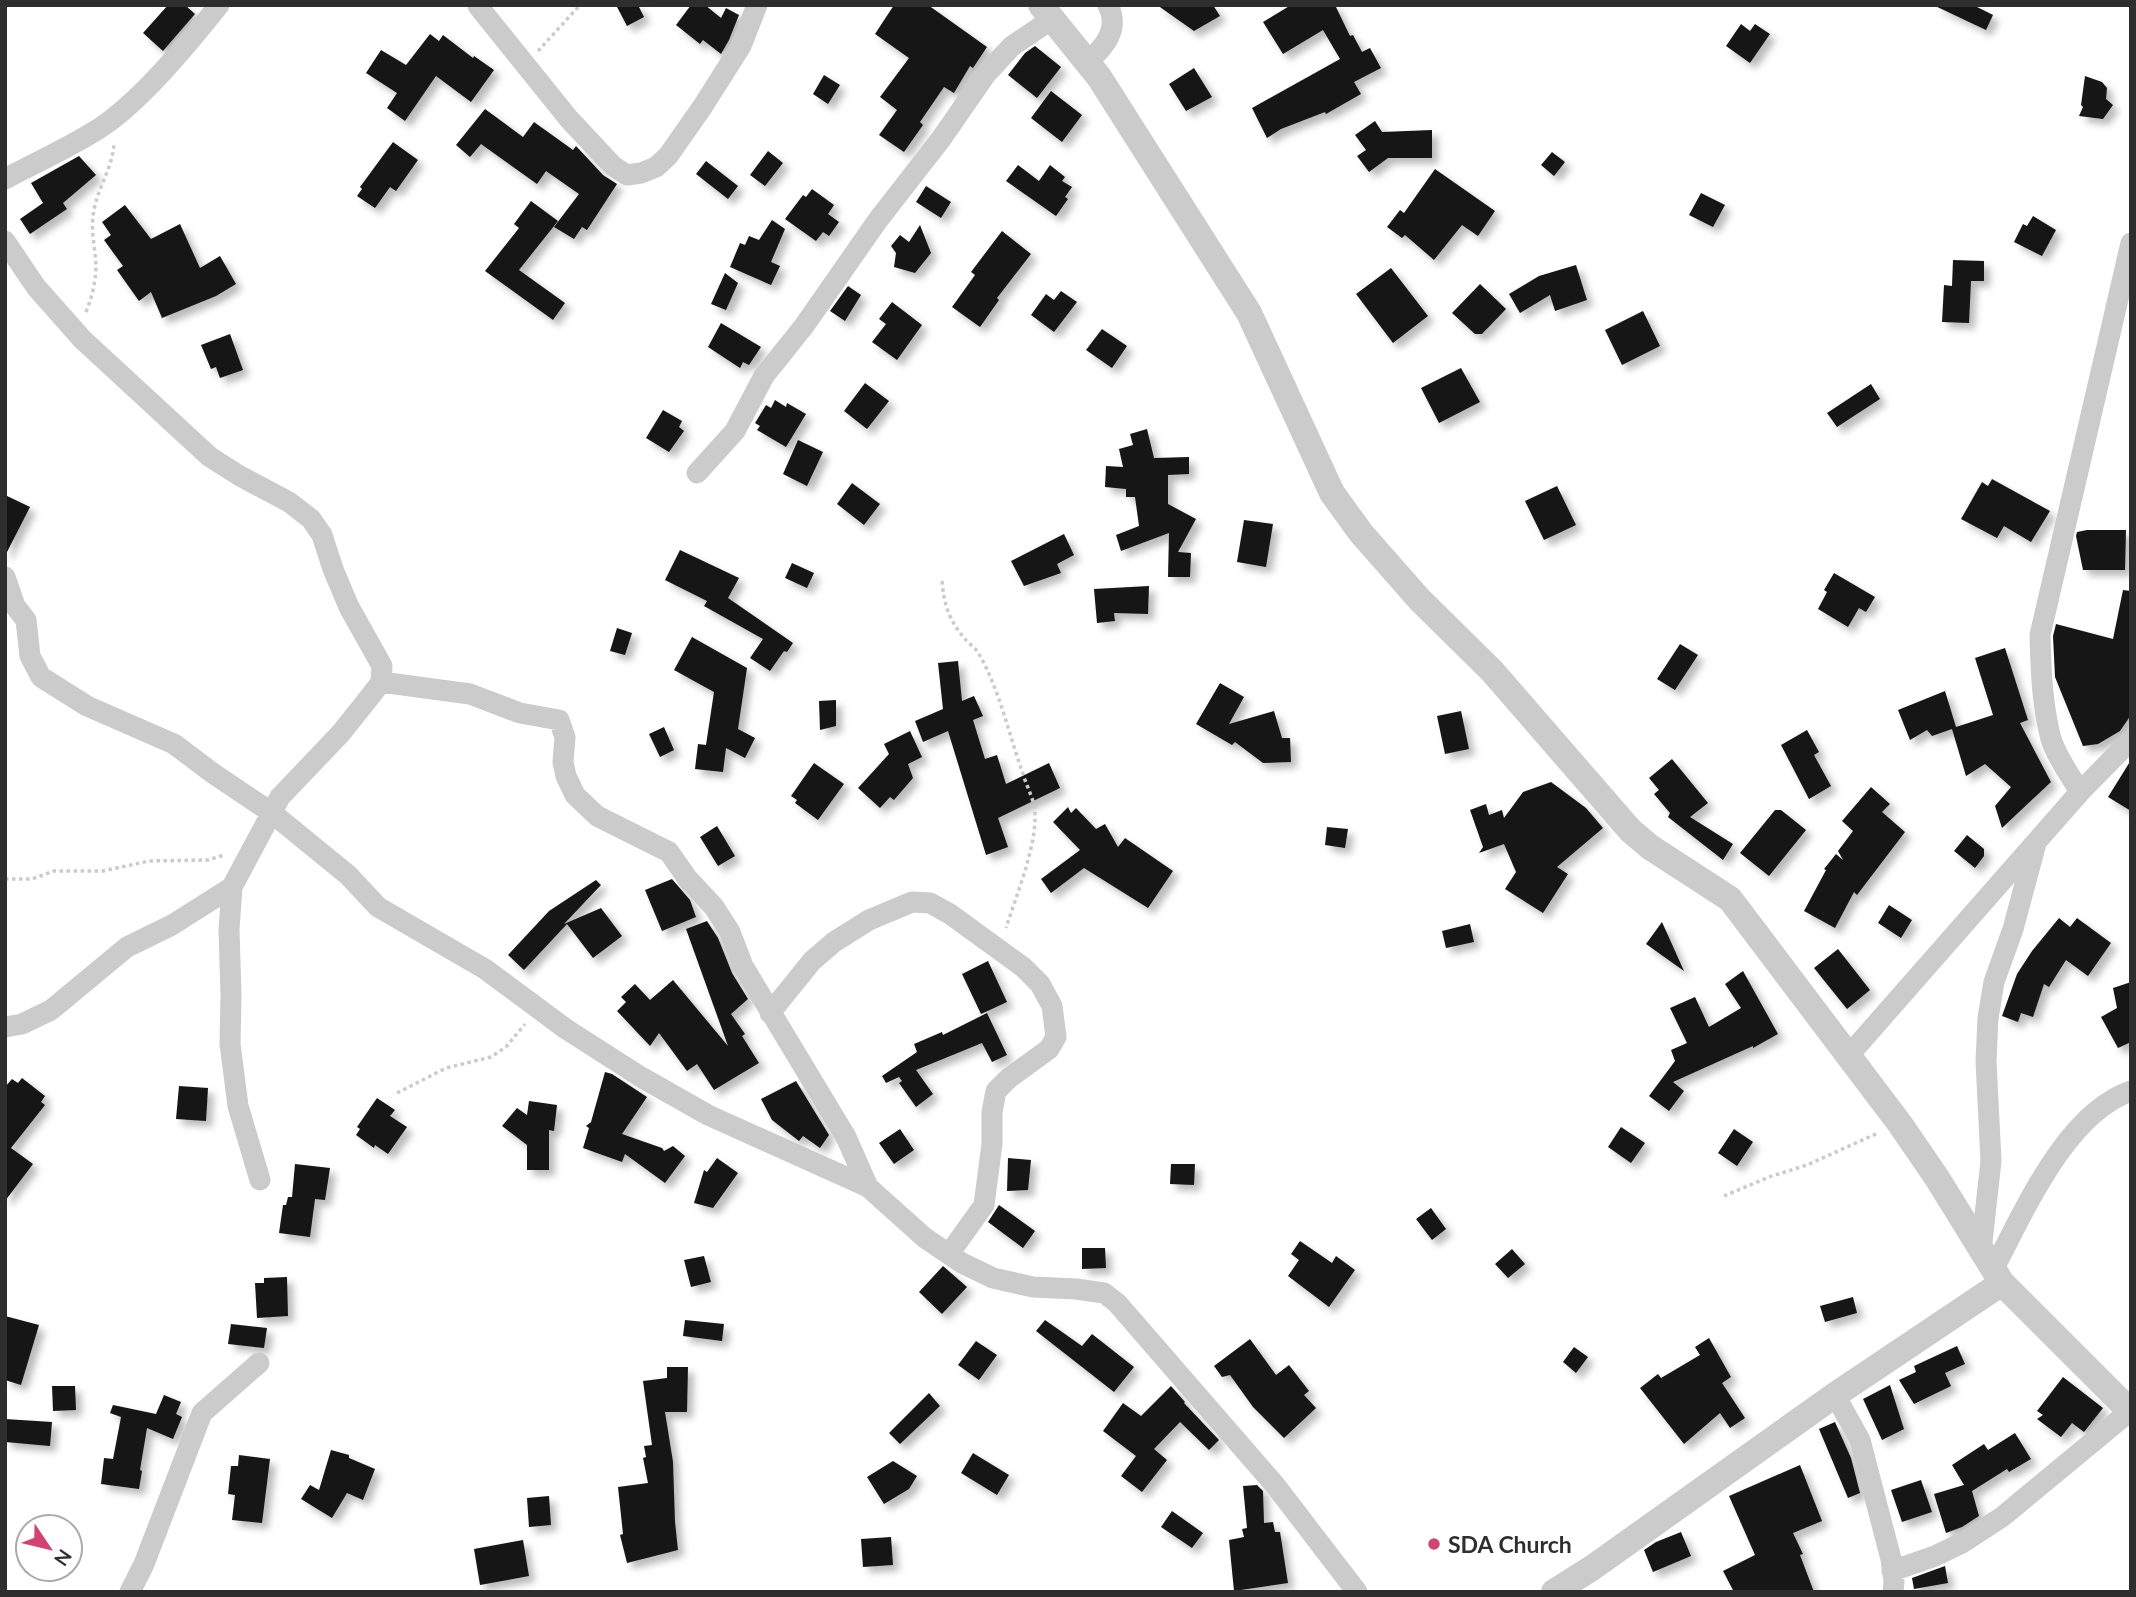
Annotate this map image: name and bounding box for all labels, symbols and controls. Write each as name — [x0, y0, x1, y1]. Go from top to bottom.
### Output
north arrow — [14, 1513, 84, 1583]
place label: SDA Church — [1448, 1530, 1572, 1558]
marker: SDA Church — [1426, 1536, 1442, 1552]
text: N — [50, 1545, 77, 1571]

